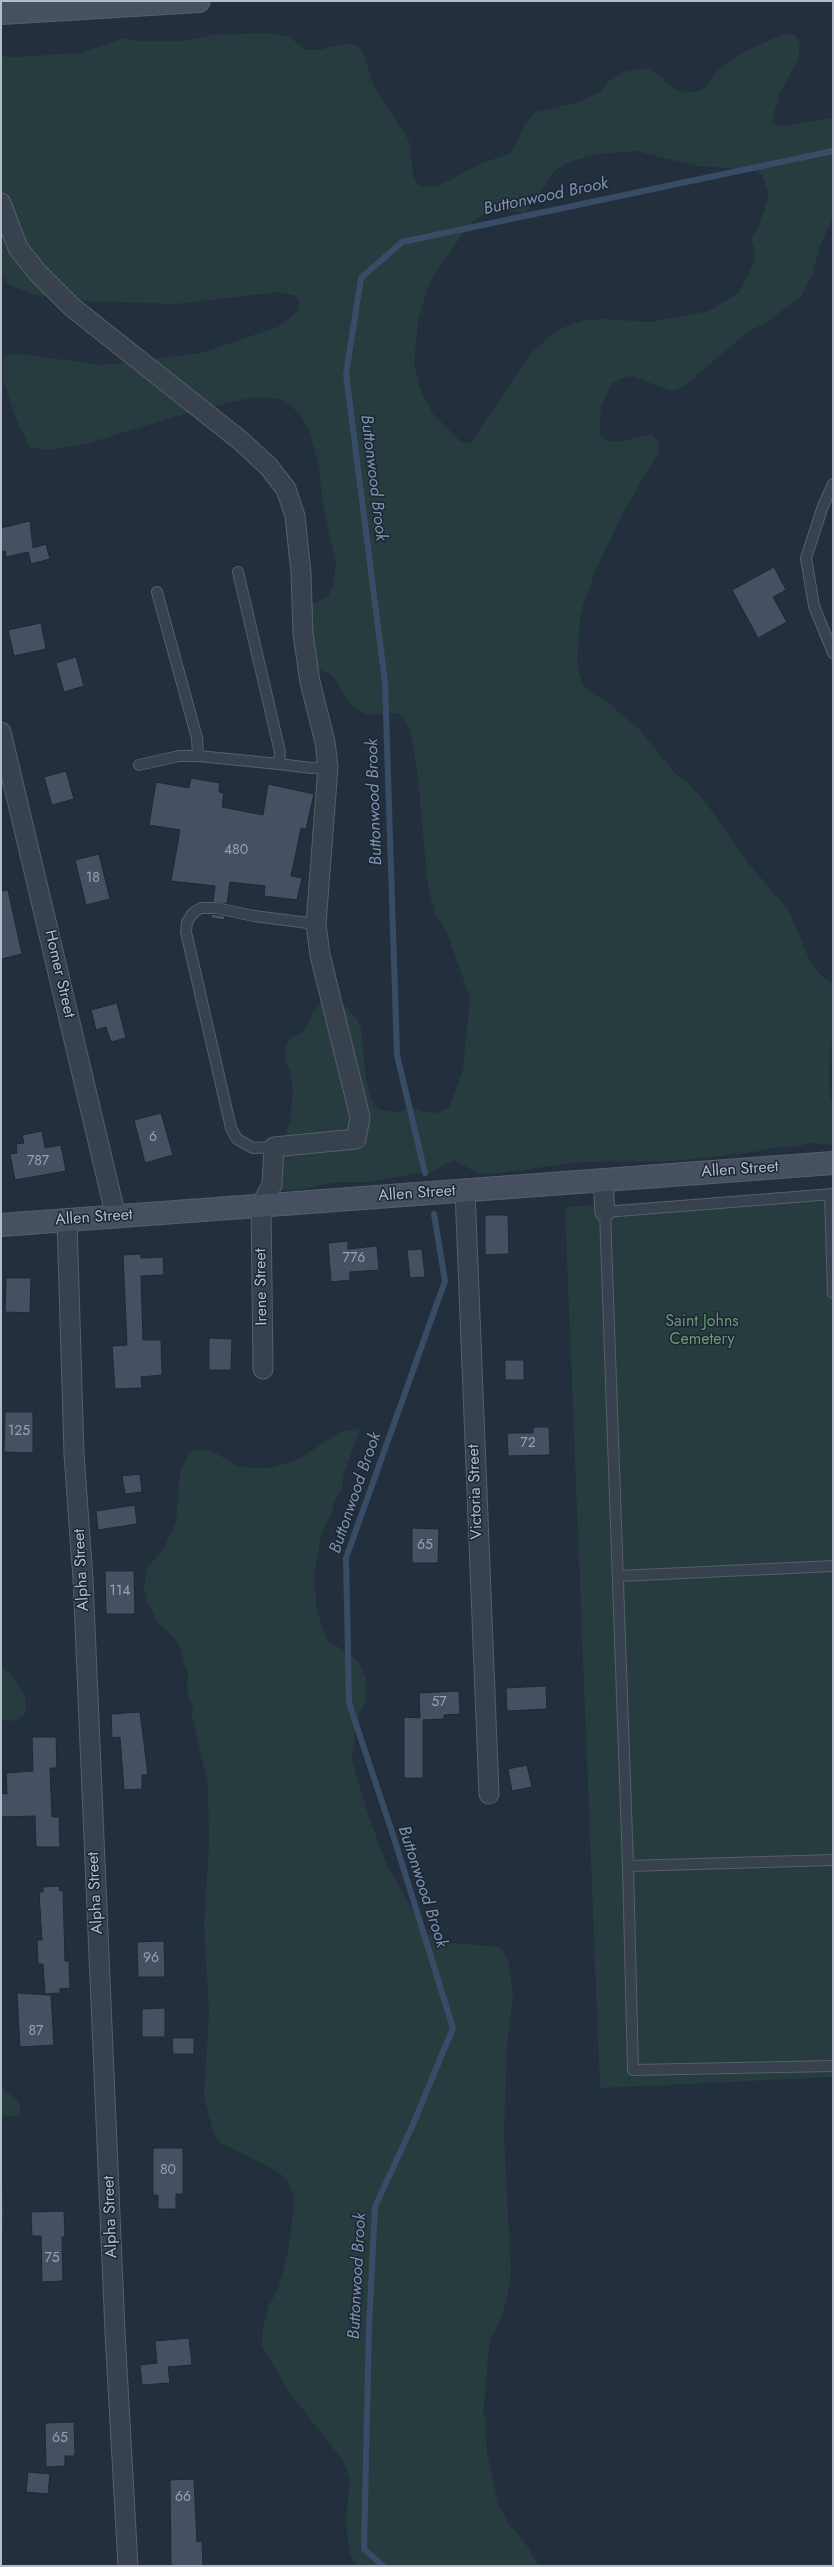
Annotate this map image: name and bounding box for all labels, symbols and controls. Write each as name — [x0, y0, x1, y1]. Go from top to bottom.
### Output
water label: Buttonwood Brook — [482, 174, 610, 220]
water label: Buttonwood Brook — [355, 414, 391, 542]
water label: Buttonwood Brook — [363, 738, 387, 866]
house number: 480 — [224, 843, 248, 859]
house number: 18 — [86, 871, 100, 887]
street label: Homer Street — [40, 928, 78, 1020]
house number: 6 — [149, 1130, 157, 1146]
house number: 787 — [27, 1154, 49, 1170]
street label: Allen Street — [701, 1158, 779, 1182]
street label: Allen Street — [378, 1182, 456, 1206]
street label: Allen Street — [55, 1206, 133, 1230]
street label: Irene Street — [252, 1248, 272, 1326]
house number: 776 — [343, 1251, 365, 1267]
park label: Saint Johns Cemetery — [665, 1312, 739, 1350]
house number: 125 — [8, 1424, 30, 1440]
water label: Buttonwood Brook — [326, 1430, 386, 1556]
house number: 72 — [520, 1436, 536, 1452]
street label: Victoria Street — [465, 1444, 487, 1540]
street label: Alpha Street — [70, 1528, 94, 1612]
house number: 65 — [417, 1538, 433, 1554]
house number: 114 — [110, 1584, 130, 1600]
house number: 57 — [431, 1695, 447, 1711]
water label: Buttonwood Brook — [393, 1824, 451, 1950]
street label: Alpha Street — [84, 1851, 108, 1935]
house number: 96 — [143, 1951, 159, 1967]
house number: 87 — [29, 2024, 43, 2040]
house number: 80 — [160, 2163, 176, 2179]
street label: Alpha Street — [100, 2175, 122, 2259]
water label: Buttonwood Brook — [344, 2212, 372, 2340]
house number: 75 — [44, 2251, 60, 2267]
house number: 65 — [52, 2431, 68, 2447]
house number: 66 — [175, 2490, 191, 2506]

